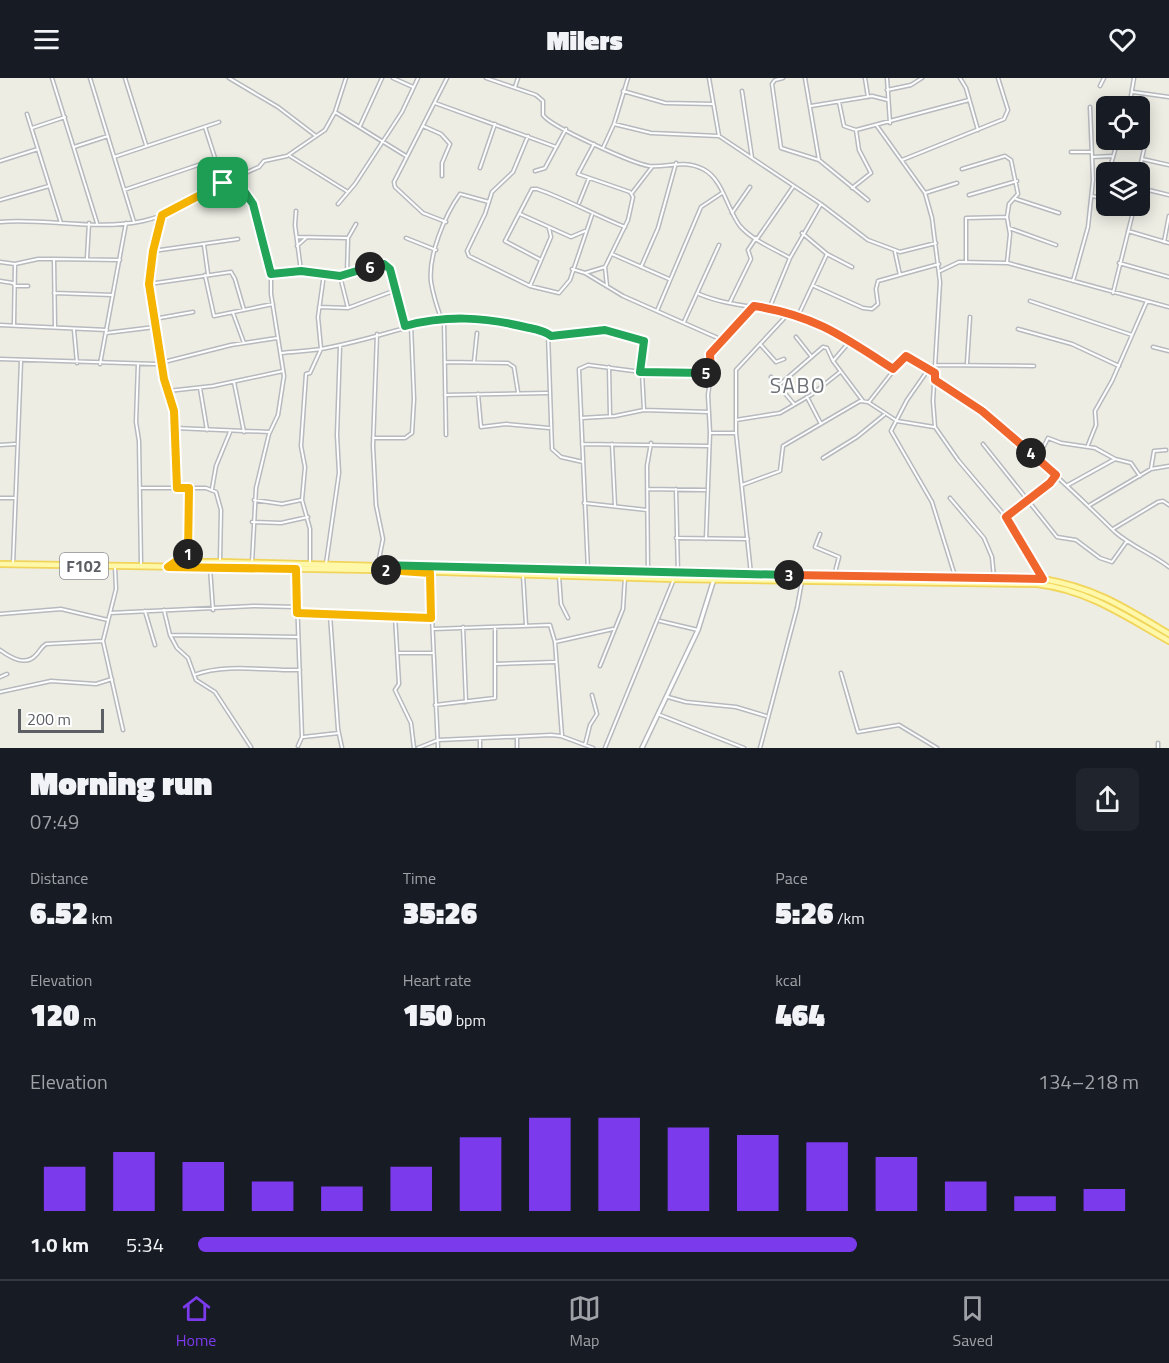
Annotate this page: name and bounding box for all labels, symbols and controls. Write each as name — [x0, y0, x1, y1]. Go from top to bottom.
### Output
text: Milers — [546, 19, 623, 60]
icon: menu — [30, 23, 63, 56]
icon: heart — [1106, 23, 1139, 56]
map controls — [1096, 96, 1150, 216]
button: locate — [1096, 96, 1150, 150]
pin — [197, 157, 248, 208]
button: layers — [1096, 162, 1150, 216]
icon: arrive — [206, 166, 239, 199]
pin: 6 — [355, 252, 385, 282]
text: 6 — [366, 255, 374, 279]
pin: 5 — [691, 358, 721, 388]
text: 5 — [702, 361, 710, 385]
district label: SABO — [770, 369, 826, 401]
pin: 4 — [1016, 438, 1046, 468]
text: 4 — [1027, 441, 1035, 465]
pin: 1 — [173, 539, 203, 569]
text: 1 — [184, 542, 192, 566]
road number: F102 — [60, 553, 108, 579]
pin: 2 — [371, 555, 401, 585]
text: 2 — [382, 558, 390, 582]
pin: 3 — [774, 560, 804, 590]
text: 3 — [785, 563, 793, 587]
scale bar — [18, 706, 104, 734]
text: 200 m — [27, 707, 71, 731]
text: Morning run — [30, 758, 212, 808]
button: share — [1076, 768, 1139, 831]
text: 07:49 — [30, 806, 79, 837]
text: Distance — [30, 866, 88, 890]
text: Time — [403, 866, 436, 890]
text: Pace — [775, 866, 808, 890]
text: 6.52 — [30, 890, 88, 936]
text: 35:26 — [403, 890, 477, 936]
text: 5:26 — [775, 890, 833, 936]
text: km — [88, 906, 113, 930]
text: /km — [833, 906, 865, 930]
text: Elevation — [30, 968, 92, 992]
text: Heart rate — [403, 968, 471, 992]
text: kcal — [775, 968, 801, 992]
text: 120 — [30, 992, 80, 1038]
text: 150 — [403, 992, 452, 1038]
text: 464 — [775, 992, 825, 1038]
text: m — [80, 1008, 96, 1032]
text: bpm — [452, 1008, 486, 1032]
text: Elevation — [30, 1066, 108, 1097]
text: 134–218 m — [1038, 1066, 1139, 1097]
text: 1.0 km — [30, 1229, 89, 1260]
text: 5:34 — [126, 1229, 164, 1260]
tab: Home — [176, 1292, 216, 1352]
tab: Map — [568, 1292, 601, 1352]
tab: Saved — [952, 1292, 993, 1352]

